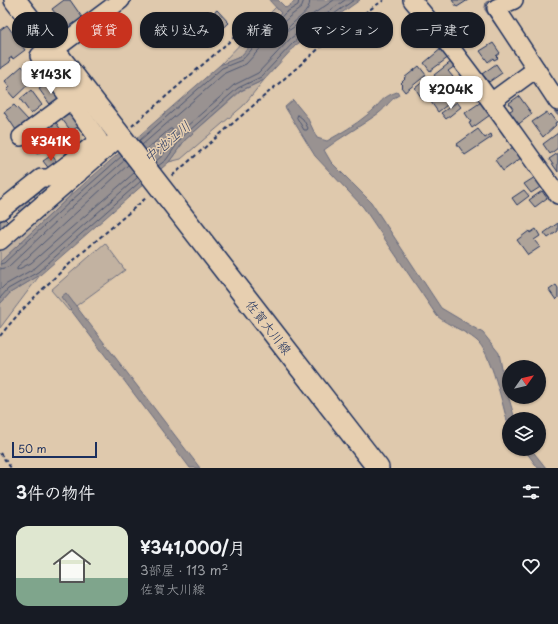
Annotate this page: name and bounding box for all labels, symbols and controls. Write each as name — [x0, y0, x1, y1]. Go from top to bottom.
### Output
chip: 購入 — [12, 12, 68, 48]
chip: 賃貸 — [76, 12, 132, 48]
chip: 絞り込み — [140, 12, 224, 48]
chip: 新着 — [232, 12, 288, 48]
chip: マンション — [296, 12, 393, 48]
chip: 一戸建て — [401, 12, 485, 48]
pin: ¥143K — [23, 61, 79, 95]
text: ¥143K — [31, 64, 71, 83]
pin: ¥204K — [423, 76, 479, 110]
text: ¥204K — [429, 79, 473, 98]
water label: 中池江川 — [138, 116, 195, 168]
pin: ¥341K — [23, 128, 79, 162]
text: ¥341K — [31, 131, 71, 150]
street label: 佐賀大川線 — [242, 295, 297, 359]
north arrow — [502, 360, 546, 404]
map controls — [502, 360, 546, 456]
button: layers — [502, 412, 546, 456]
scale bar — [12, 440, 97, 459]
text: 50 m — [18, 440, 47, 457]
text: 3件の物件 — [16, 479, 95, 505]
icon: filters — [520, 481, 542, 503]
text: ¥341,000/月 — [140, 534, 246, 560]
icon: home — [48, 542, 96, 590]
icon: heart — [520, 555, 542, 577]
text: 3部屋 · 113 m² — [140, 560, 228, 579]
text: 佐賀大川線 — [140, 579, 205, 598]

